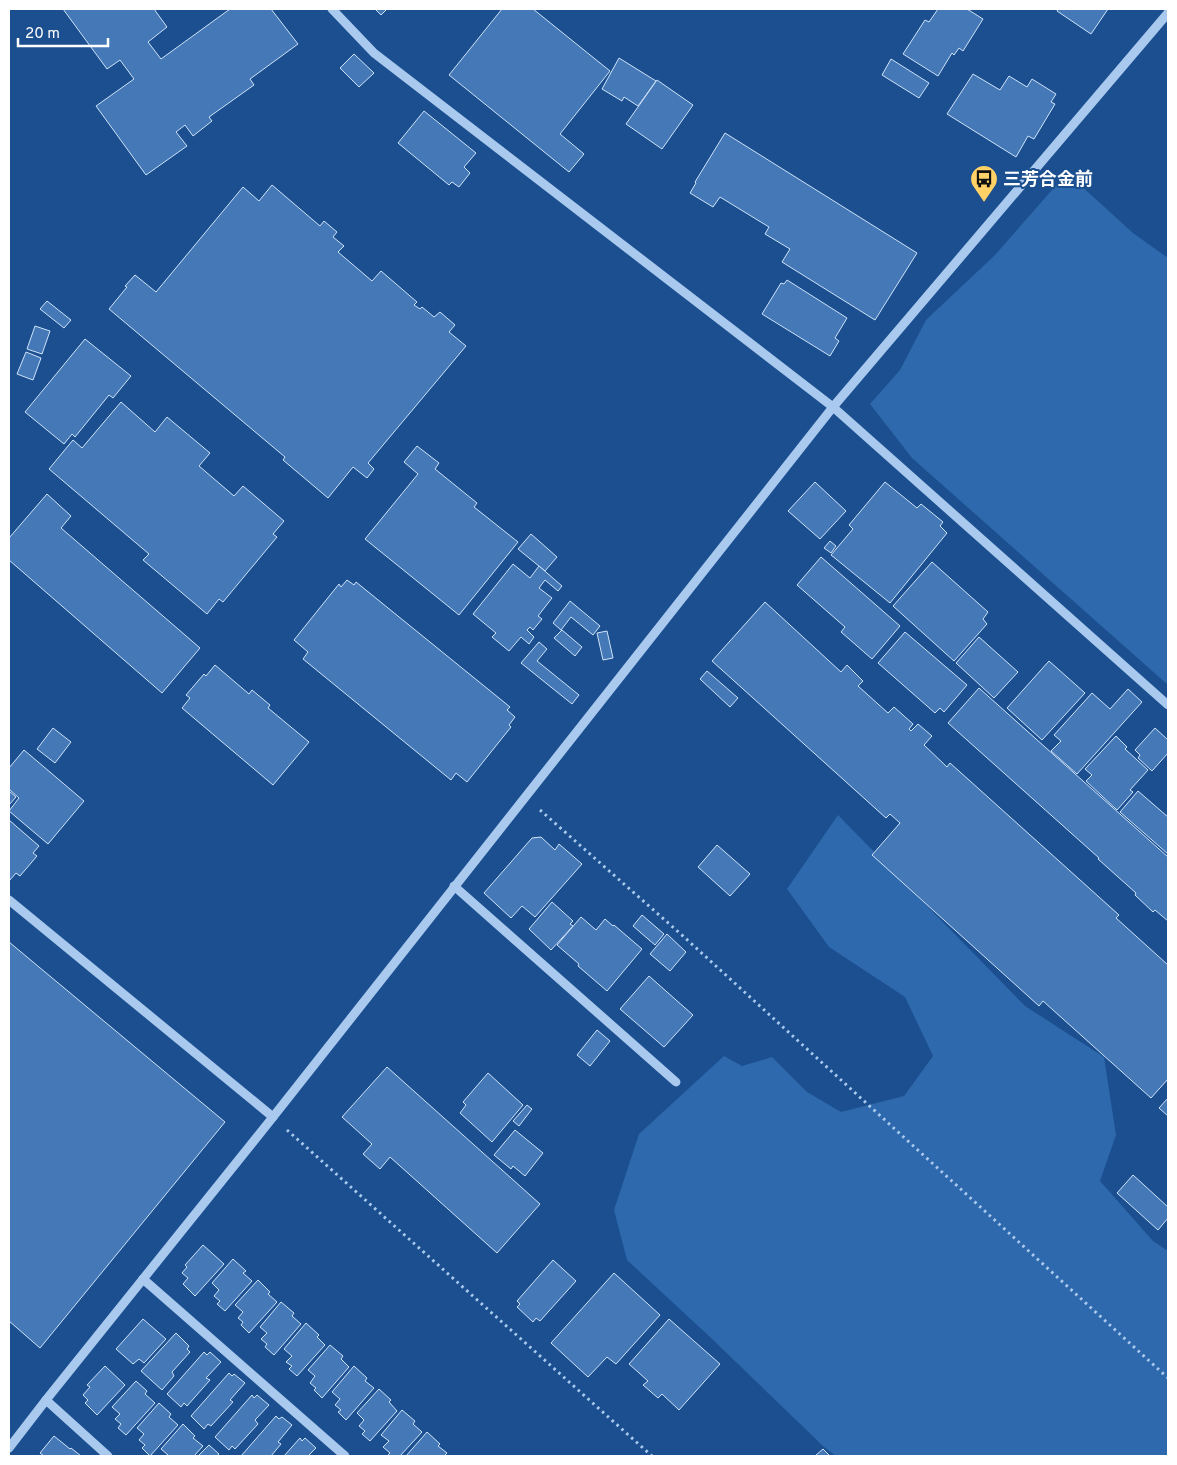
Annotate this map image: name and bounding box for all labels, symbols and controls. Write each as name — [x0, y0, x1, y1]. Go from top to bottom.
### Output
scale bar — [18, 15, 108, 47]
text: 20 m — [25, 25, 60, 44]
bus stop icon: 三芳合金前 — [969, 164, 999, 203]
place label: 三芳合金前 — [1003, 169, 1093, 192]

